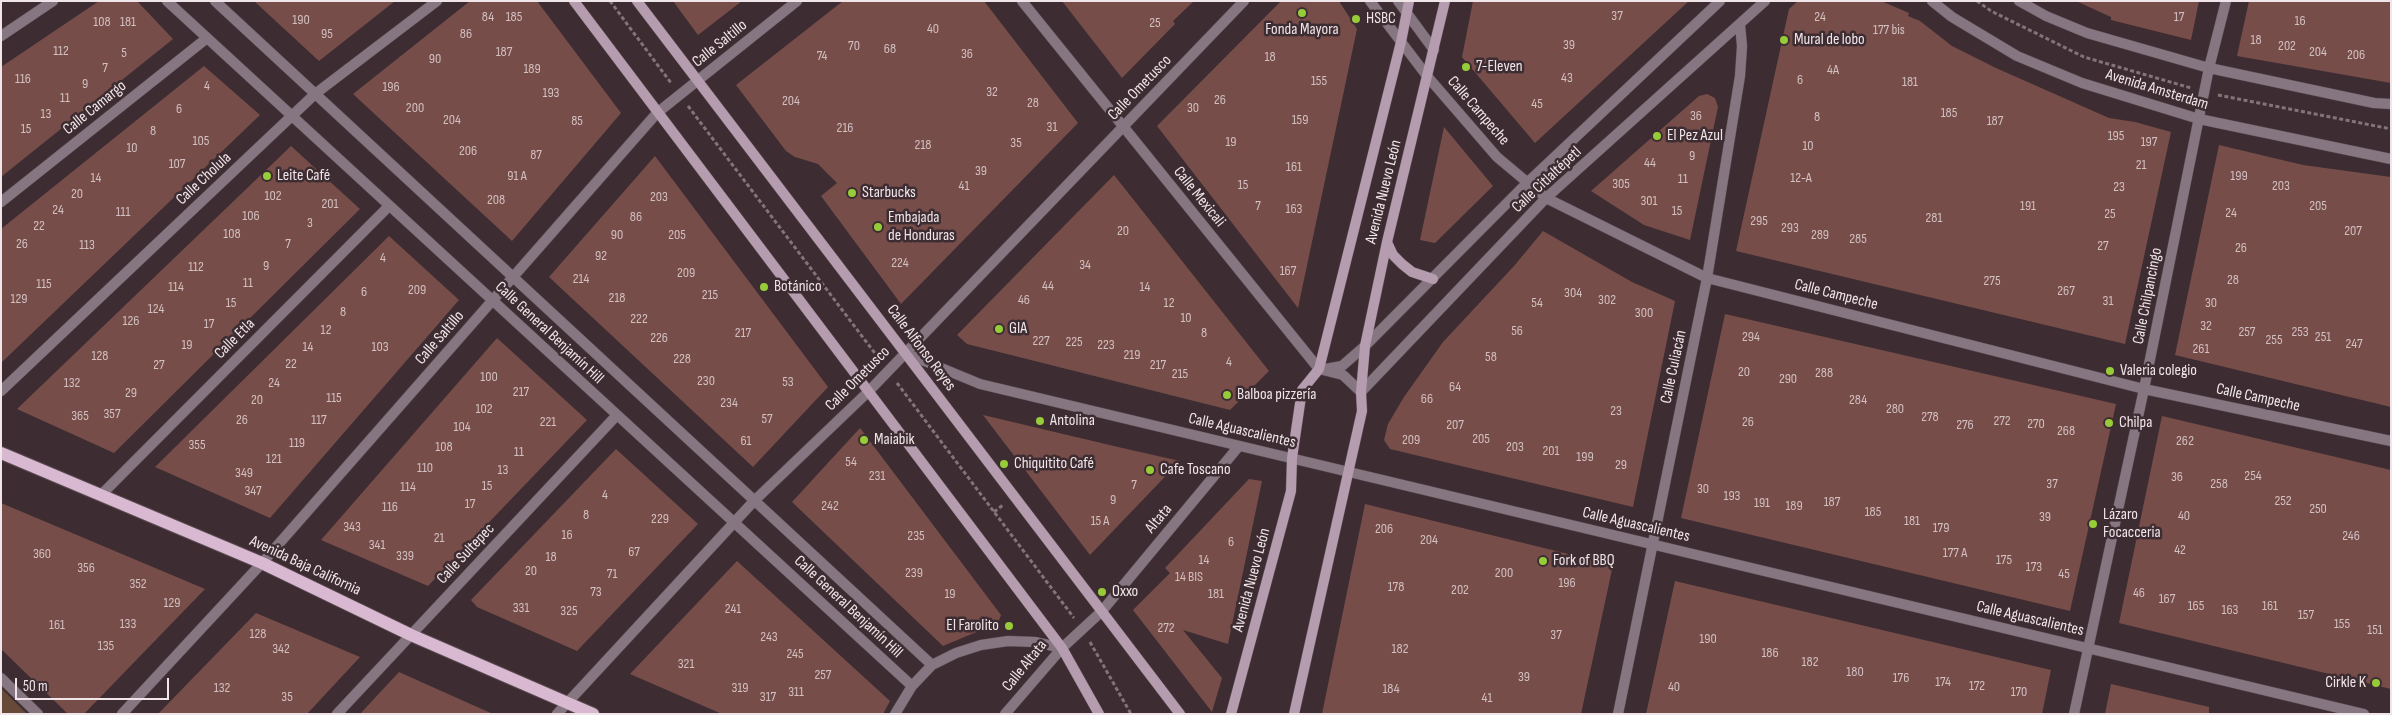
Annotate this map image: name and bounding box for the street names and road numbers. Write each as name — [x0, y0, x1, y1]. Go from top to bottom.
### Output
street label: Calle Saltillo — [689, 16, 751, 72]
street label: Calle Ometusco — [1104, 51, 1176, 125]
street label: Avenida Amsterdam — [2103, 65, 2211, 115]
street label: Calle Campeche — [1443, 73, 1513, 149]
street label: Calle Camargo — [60, 77, 130, 139]
street label: Avenida Nuevo León — [1362, 138, 1406, 246]
street label: Calle Citlaltépetl — [1508, 143, 1586, 217]
street label: Calle Cholula — [172, 149, 236, 209]
street label: Calle Mexicali — [1169, 163, 1229, 231]
street label: Calle Chilpancingo — [2129, 246, 2167, 346]
street label: Calle Campeche — [1792, 275, 1880, 315]
street label: Calle General Benjamín Hill — [491, 278, 607, 388]
street label: Calle Alfonso Reyes — [882, 301, 960, 395]
street label: Calle Saltillo — [411, 307, 469, 369]
street label: Calle Etla — [211, 315, 259, 363]
street label: Calle Culiacán — [1657, 329, 1691, 405]
street label: Calle Ometusco — [822, 343, 894, 415]
street label: Calle Campeche — [2214, 380, 2302, 416]
street label: Calle Aguascalientes — [1186, 409, 1298, 453]
street label: Altata — [1141, 501, 1177, 537]
street label: Calle Aguascalientes — [1580, 503, 1692, 547]
street label: Calle Sultepec — [433, 520, 499, 588]
street label: Avenida Nuevo León — [1229, 526, 1275, 634]
street label: Avenida Baja California — [246, 532, 364, 600]
street label: Calle General Benjamín Hill — [790, 552, 906, 662]
street label: Calle Aguascalientes — [1974, 597, 2086, 641]
street label: Calle Altata — [998, 636, 1052, 696]

